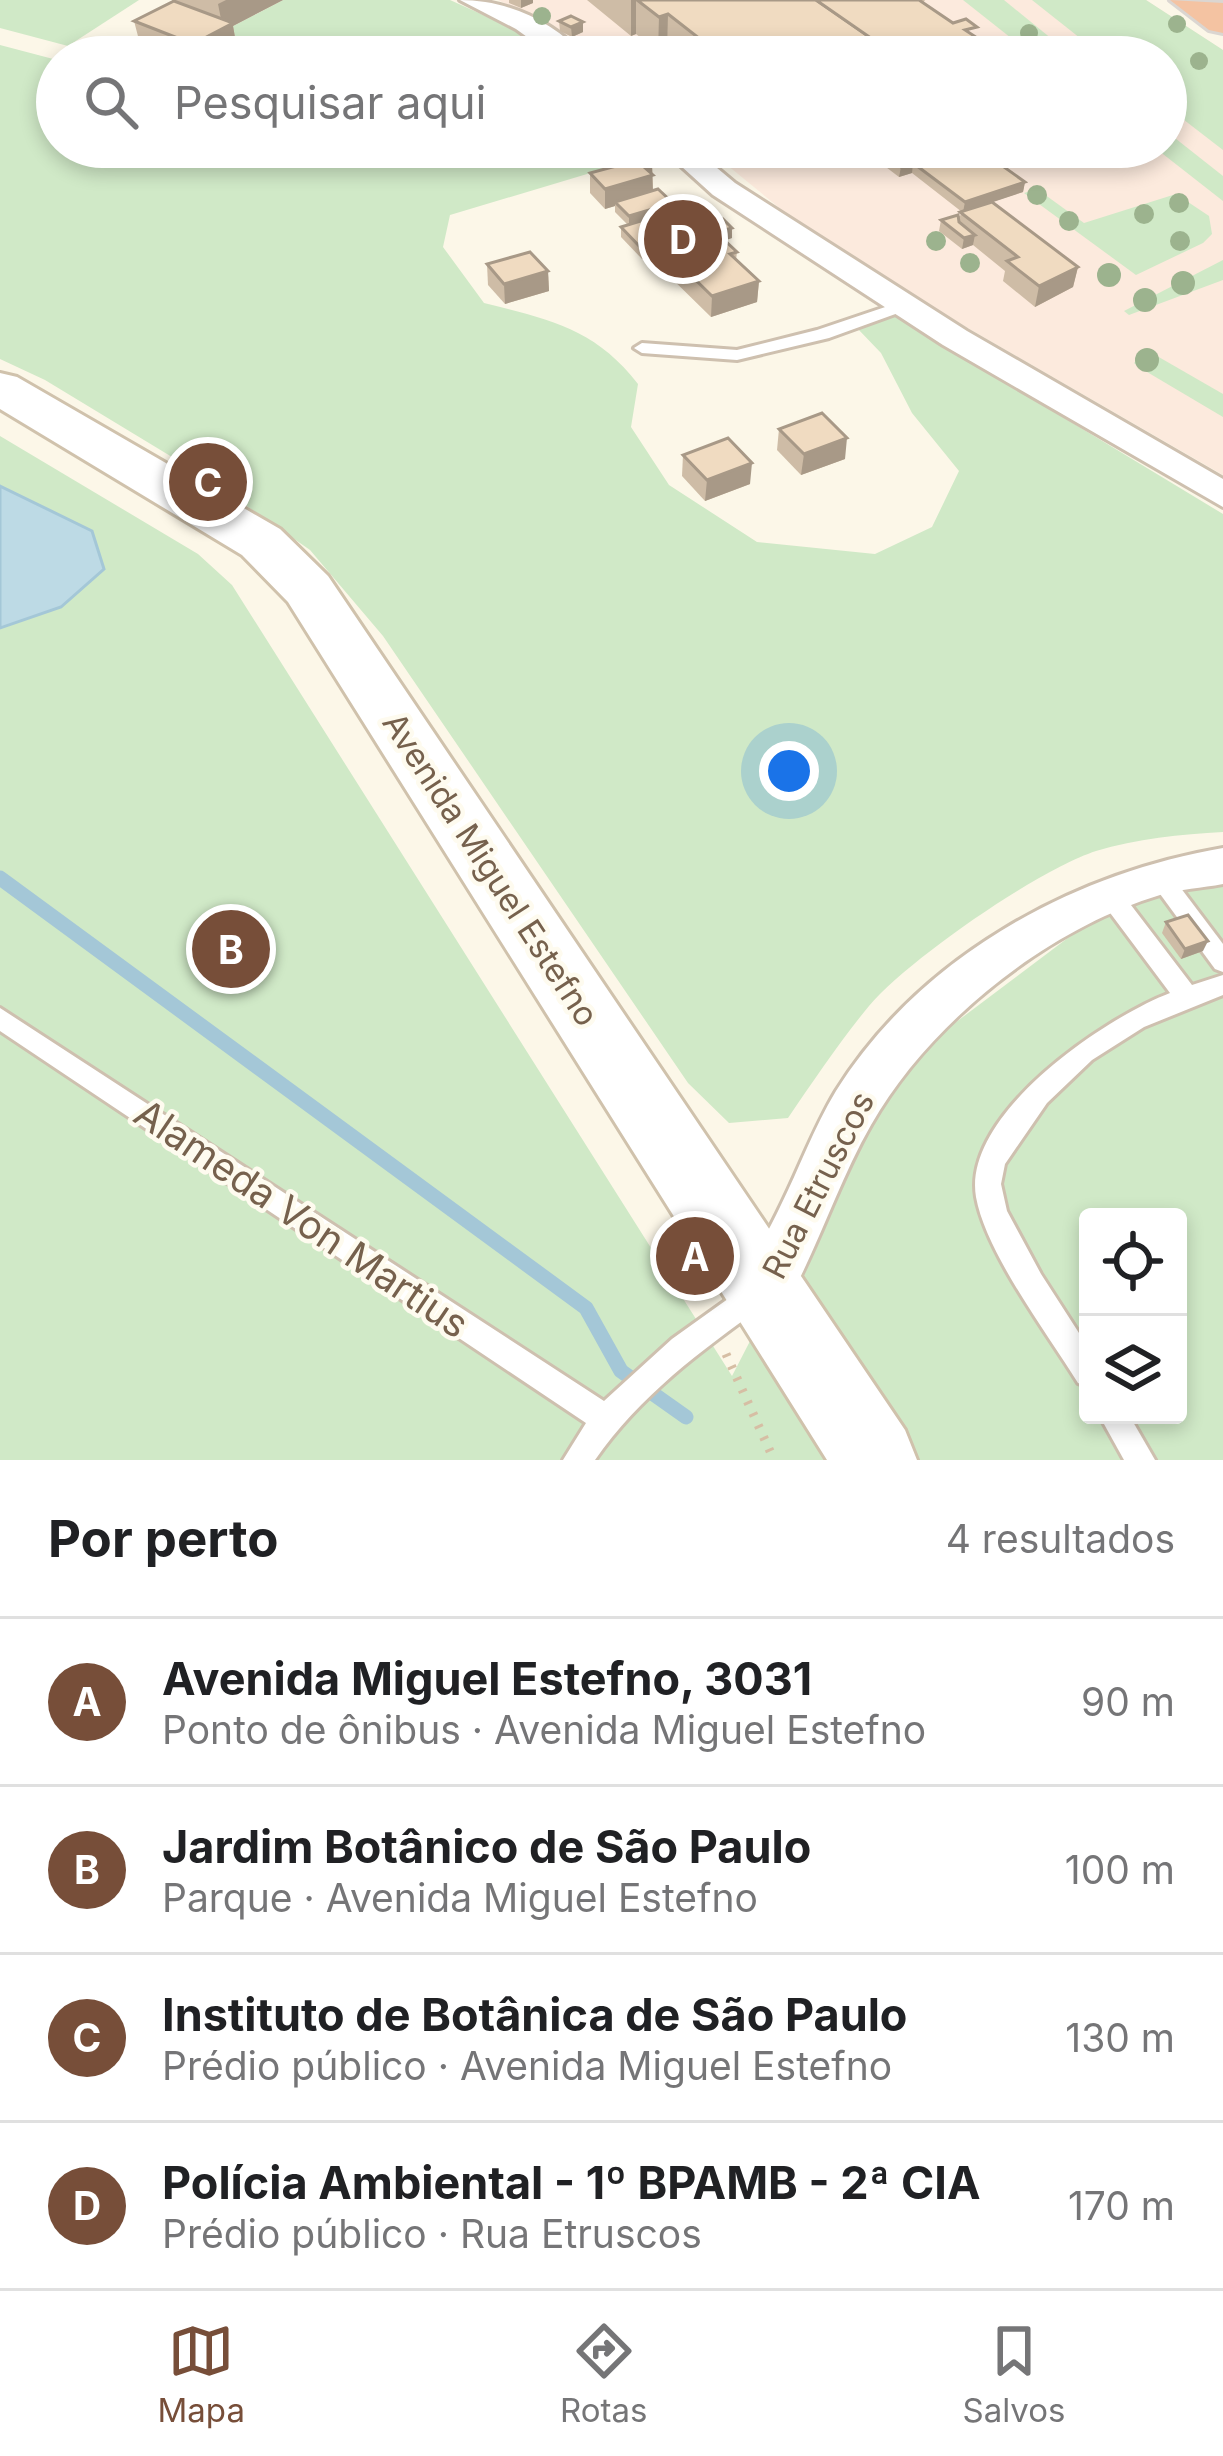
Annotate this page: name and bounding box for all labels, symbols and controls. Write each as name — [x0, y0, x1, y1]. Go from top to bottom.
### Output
search box — [36, 36, 1187, 168]
icon: search — [78, 69, 144, 135]
text: Pesquisar aqui — [174, 75, 487, 130]
pin: D — [644, 194, 722, 284]
pin: C — [169, 437, 247, 527]
street label: Avenida Miguel Estefno — [375, 705, 607, 1033]
your location — [759, 741, 819, 801]
pin: B — [192, 904, 270, 994]
street label: Rua Etruscos — [754, 1085, 882, 1285]
street label: Alameda Von Martius — [126, 1089, 478, 1347]
map controls — [1079, 1208, 1187, 1424]
button: locate — [1079, 1208, 1187, 1316]
pin: A — [656, 1211, 734, 1301]
button: layers — [1079, 1316, 1187, 1424]
text: Por perto — [48, 1508, 279, 1569]
text: 4 resultados — [946, 1515, 1175, 1562]
text: Avenida Miguel Estefno, 3031 — [162, 1651, 812, 1706]
text: A — [72, 1678, 102, 1725]
text: 90 m — [1081, 1678, 1175, 1725]
text: Ponto de ônibus · Avenida Miguel Estefno — [162, 1706, 926, 1753]
text: Jardim Botânico de São Paulo — [162, 1819, 811, 1874]
text: B — [74, 1846, 100, 1893]
text: 100 m — [1065, 1846, 1175, 1893]
text: Parque · Avenida Miguel Estefno — [162, 1874, 758, 1921]
text: Instituto de Botânica de São Paulo — [162, 1987, 907, 2042]
text: C — [73, 2014, 101, 2061]
text: 130 m — [1065, 2014, 1175, 2061]
text: Prédio público · Avenida Miguel Estefno — [162, 2042, 892, 2089]
text: Polícia Ambiental - 1º BPAMB - 2ª CIA — [162, 2155, 981, 2210]
text: D — [73, 2182, 101, 2229]
text: 170 m — [1068, 2182, 1175, 2229]
text: Prédio público · Rua Etruscos — [162, 2210, 702, 2257]
tab: Mapa — [158, 2318, 245, 2430]
tab: Rotas — [560, 2318, 647, 2430]
tab: Salvos — [962, 2318, 1065, 2430]

